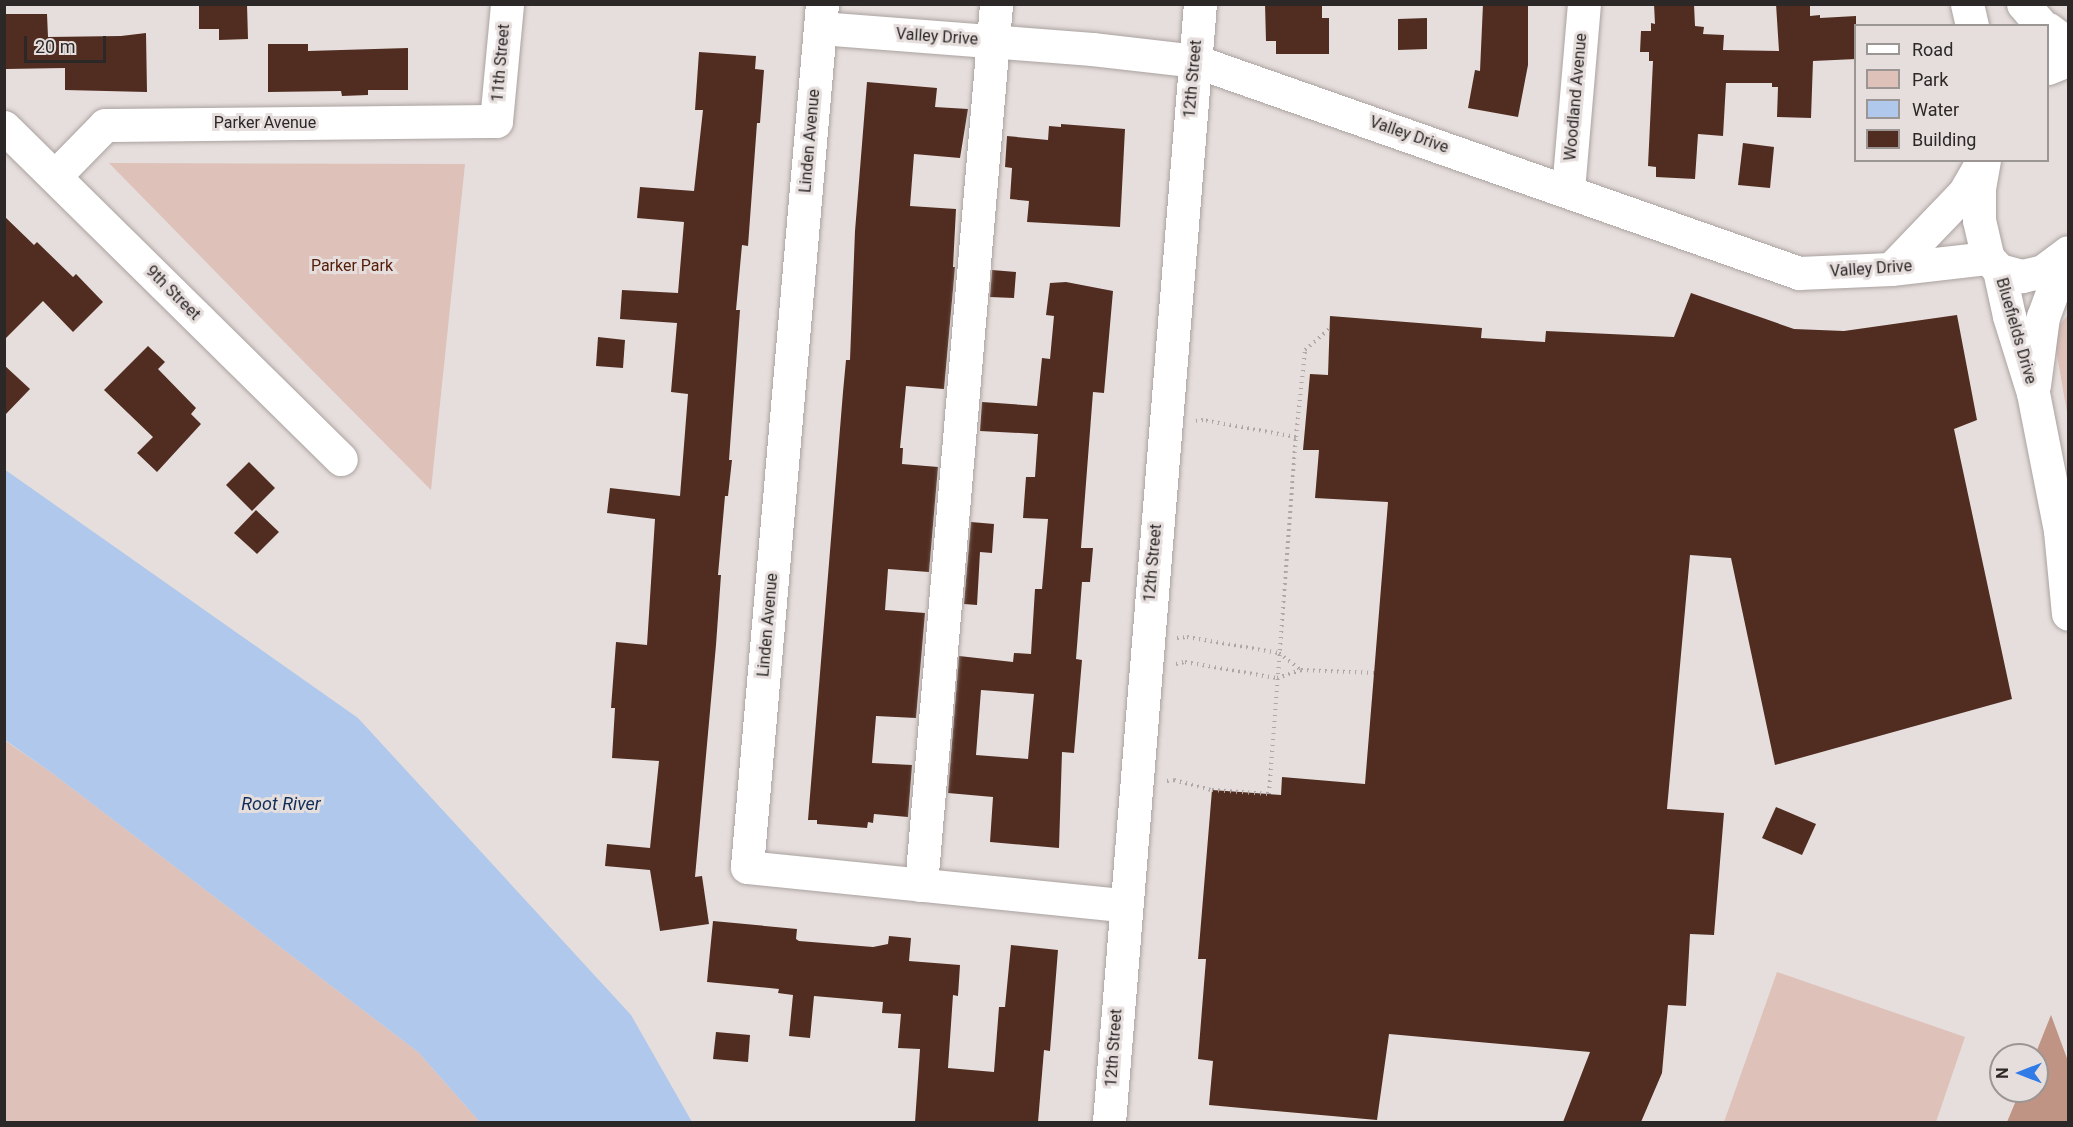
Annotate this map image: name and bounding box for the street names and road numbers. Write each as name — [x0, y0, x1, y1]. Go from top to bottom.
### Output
street label: 11th Street — [488, 23, 514, 103]
street label: Valley Drive — [895, 25, 979, 49]
street label: Woodland Avenue — [1561, 32, 1591, 162]
street label: 12th Street — [1180, 39, 1206, 119]
street label: Linden Avenue — [796, 88, 824, 194]
street label: Parker Avenue — [214, 113, 316, 133]
street label: Valley Drive — [1367, 113, 1451, 157]
street label: Valley Drive — [1829, 257, 1913, 281]
street label: 9th Street — [142, 262, 204, 324]
street label: Bluefields Drive — [1992, 276, 2040, 386]
street label: 12th Street — [1140, 523, 1166, 603]
street label: Linden Avenue — [754, 572, 782, 678]
street label: 12th Street — [1102, 1008, 1126, 1088]

